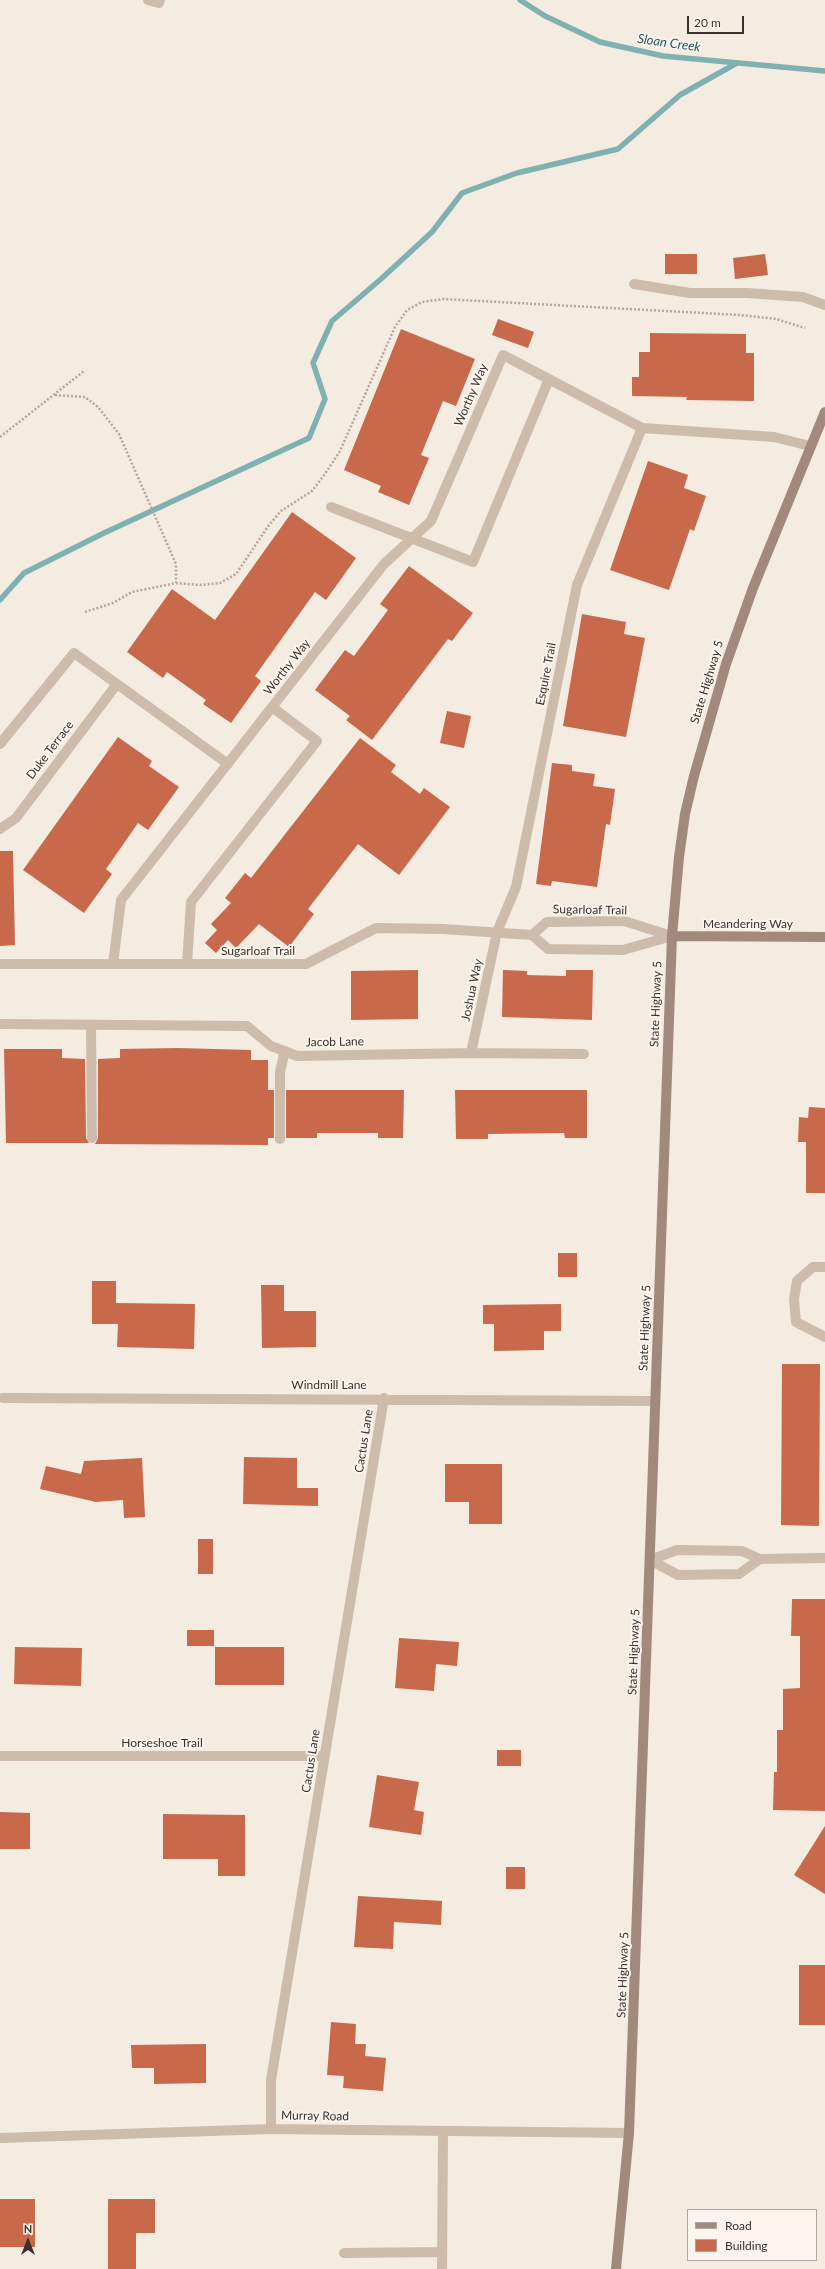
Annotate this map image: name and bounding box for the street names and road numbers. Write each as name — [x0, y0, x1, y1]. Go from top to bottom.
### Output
street label: Worthy Way — [451, 361, 491, 429]
street label: Worthy Way — [261, 636, 313, 698]
street label: State Highway 5 — [687, 639, 727, 725]
street label: Esquire Trail — [533, 641, 559, 707]
street label: Duke Terrace — [23, 718, 77, 782]
street label: Sugarloaf Trail — [553, 902, 627, 918]
street label: Meandering Way — [703, 917, 793, 931]
street label: Sugarloaf Trail — [221, 944, 295, 958]
street label: Joshua Way — [458, 958, 486, 1022]
street label: State Highway 5 — [647, 961, 665, 1047]
street label: Jacob Lane — [306, 1034, 364, 1050]
street label: State Highway 5 — [636, 1285, 654, 1371]
street label: Windmill Lane — [291, 1378, 367, 1392]
street label: Cactus Lane — [352, 1408, 376, 1474]
street label: State Highway 5 — [625, 1609, 643, 1695]
street label: Cactus Lane — [299, 1728, 323, 1794]
street label: Horseshoe Trail — [121, 1736, 203, 1750]
street label: State Highway 5 — [614, 1932, 632, 2018]
street label: Murray Road — [281, 2108, 349, 2124]

